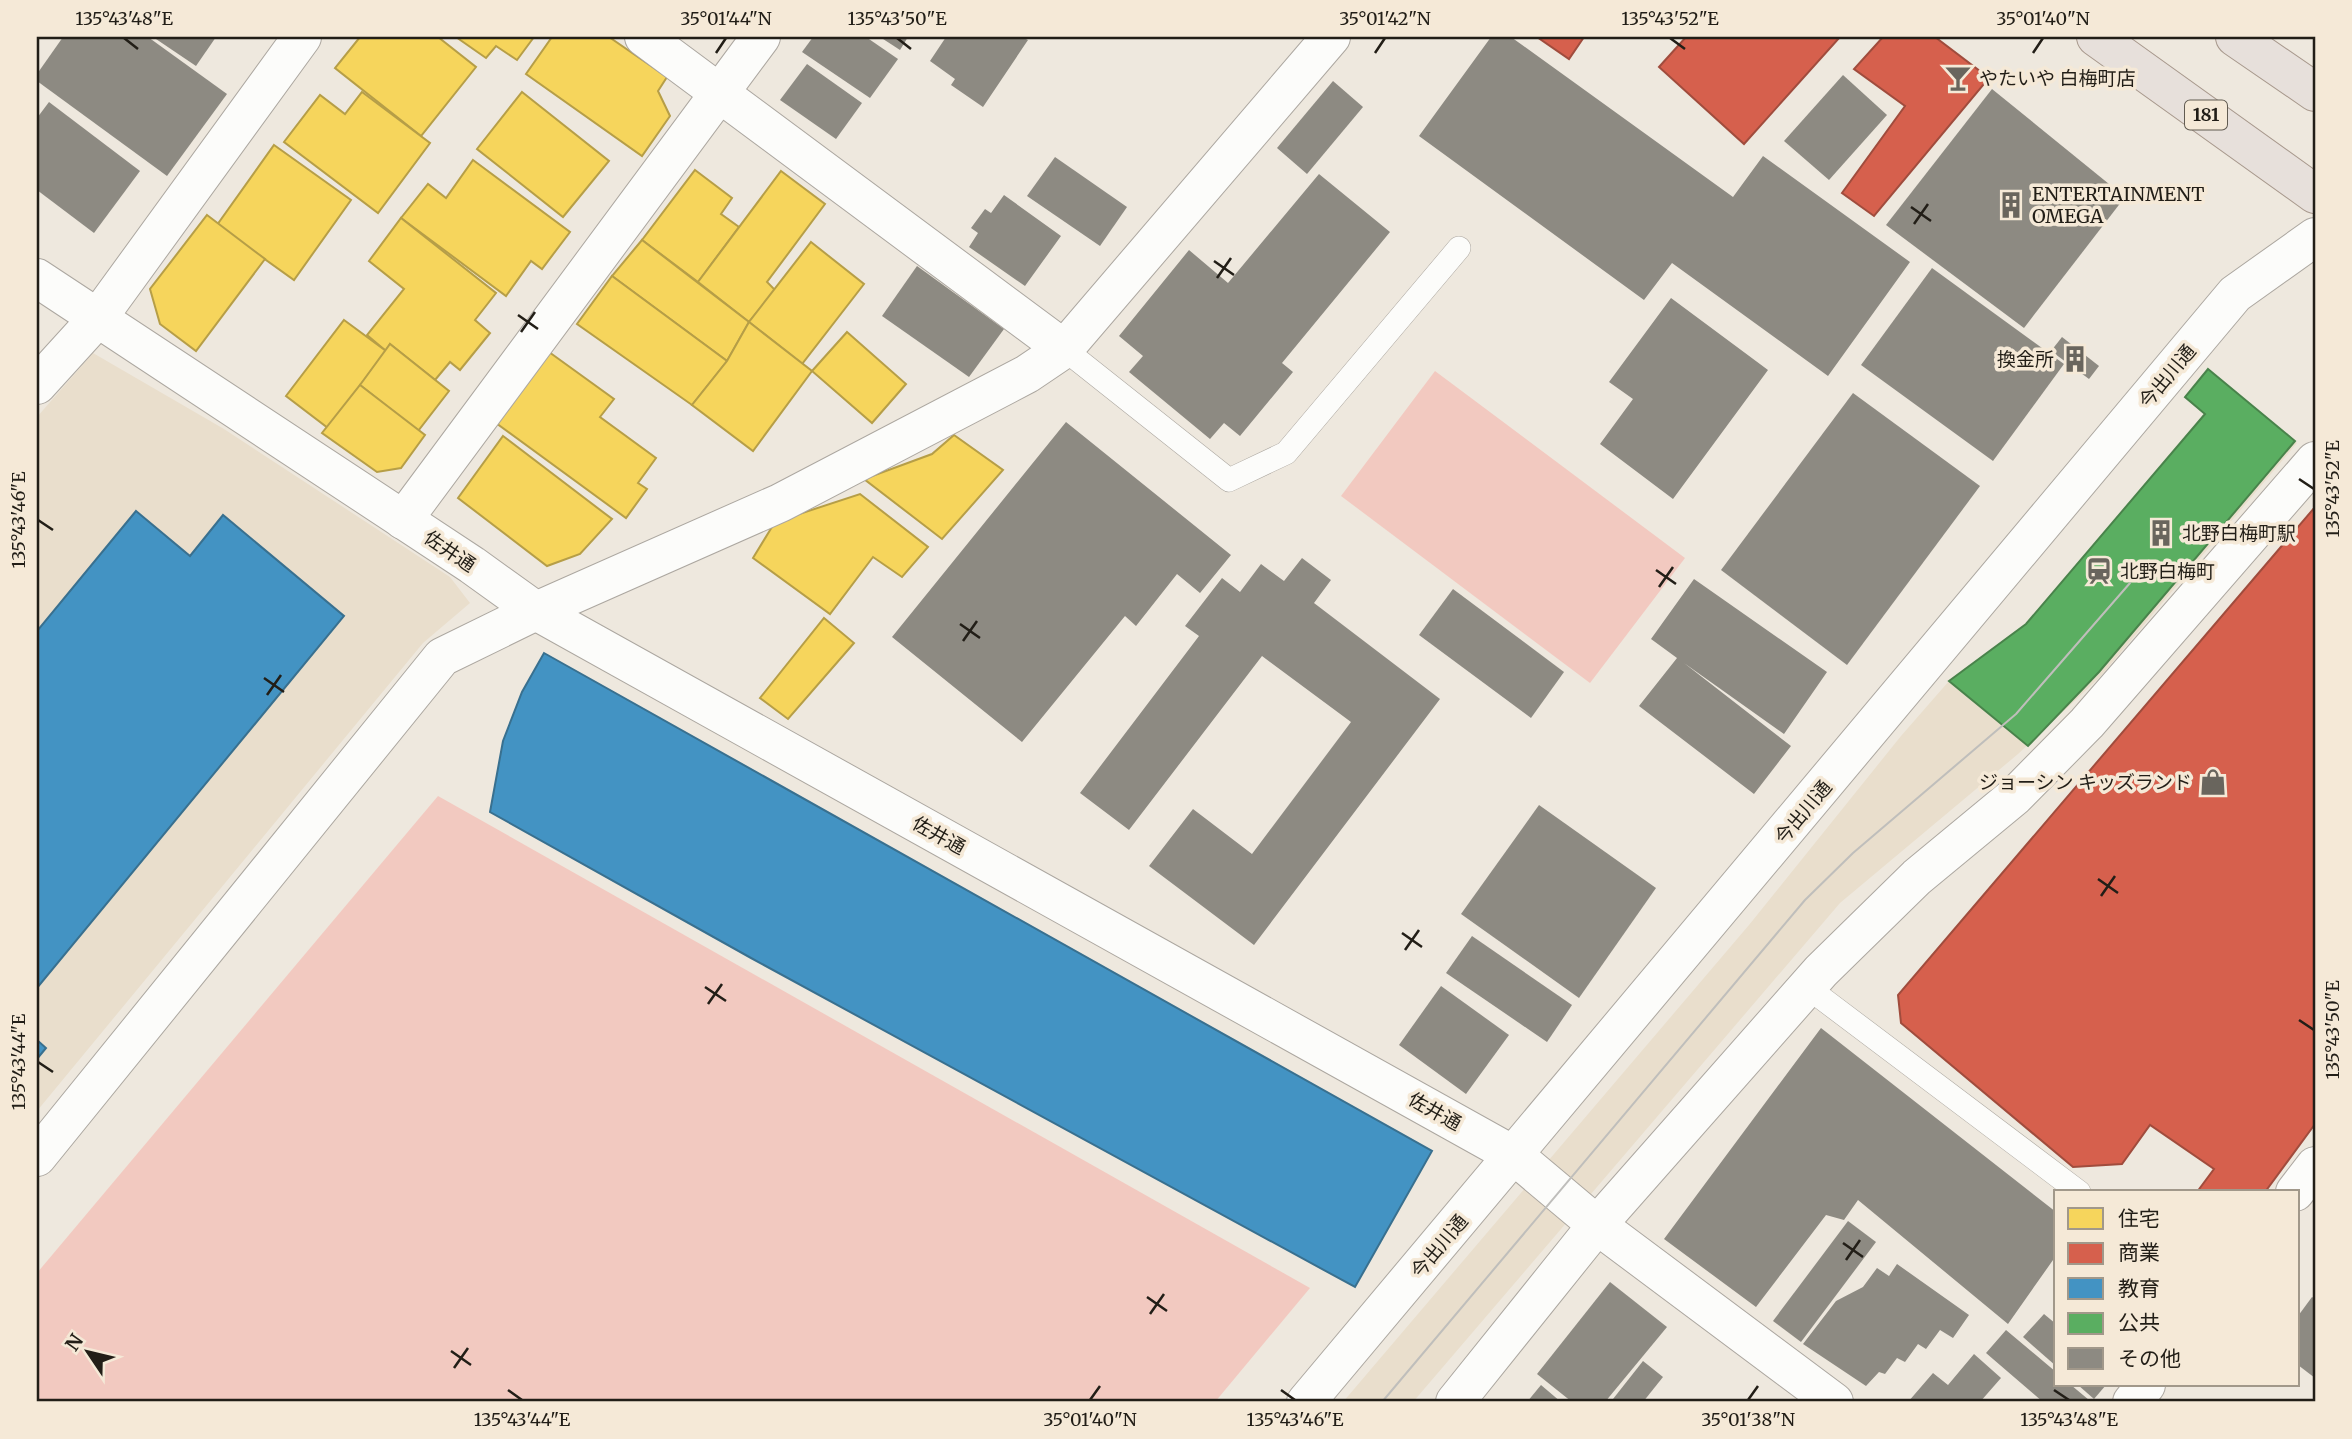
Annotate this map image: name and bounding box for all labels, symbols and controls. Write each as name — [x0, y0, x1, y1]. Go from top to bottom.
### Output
text: 135°43'48"E — [75, 7, 173, 30]
text: 35°01'44"N — [680, 7, 772, 30]
text: 135°43'50"E — [847, 7, 947, 30]
text: 35°01'42"N — [1339, 7, 1431, 30]
text: 135°43'52"E — [1621, 7, 1719, 30]
text: 35°01'40"N — [1996, 7, 2090, 30]
bar icon: やたいや 白梅町店 — [1943, 63, 1973, 93]
place label: やたいや 白梅町店 — [1979, 66, 2136, 90]
road number: 181 — [2185, 100, 2227, 130]
place label: ENTERTAINMENT OMEGA — [2032, 182, 2205, 228]
building icon: ENTERTAINMENT OMEGA — [1996, 190, 2026, 220]
street label: 今出川通 — [2133, 339, 2201, 413]
building icon: 換金所 — [2060, 344, 2090, 374]
place label: 換金所 — [1997, 347, 2054, 371]
text: 135°43'52"E — [2321, 440, 2344, 538]
text: 135°43'46"E — [7, 471, 30, 568]
building icon: 北野白梅町駅 — [2146, 518, 2176, 548]
place label: 北野白梅町駅 — [2182, 521, 2296, 545]
street label: 佐井通 — [420, 525, 480, 577]
station icon: 北野白梅町 — [2084, 556, 2114, 586]
place label: 北野白梅町 — [2120, 559, 2215, 583]
shop icon: ジョーシン キッズランド — [2198, 767, 2228, 797]
place label: ジョーシン キッズランド — [1979, 770, 2192, 794]
street label: 今出川通 — [1769, 775, 1837, 849]
street label: 佐井通 — [908, 811, 970, 859]
text: 135°43'50"E — [2321, 980, 2344, 1080]
text: 135°43'44"E — [7, 1013, 30, 1110]
street label: 佐井通 — [1404, 1087, 1466, 1135]
legend — [2054, 1190, 2300, 1386]
text: 住宅 — [2118, 1205, 2160, 1232]
street label: 今出川通 — [1405, 1209, 1473, 1283]
text: 商業 — [2118, 1239, 2160, 1266]
text: 教育 — [2118, 1275, 2160, 1302]
text: 公共 — [2118, 1309, 2160, 1336]
north arrow — [52, 1316, 122, 1386]
text: N — [60, 1329, 88, 1355]
text: その他 — [2118, 1345, 2181, 1372]
text: 135°43'44"E — [474, 1408, 571, 1431]
text: 35°01'40"N — [1043, 1408, 1137, 1431]
text: 135°43'46"E — [1247, 1408, 1344, 1431]
text: 35°01'38"N — [1701, 1408, 1795, 1431]
text: 135°43'48"E — [2020, 1408, 2118, 1431]

